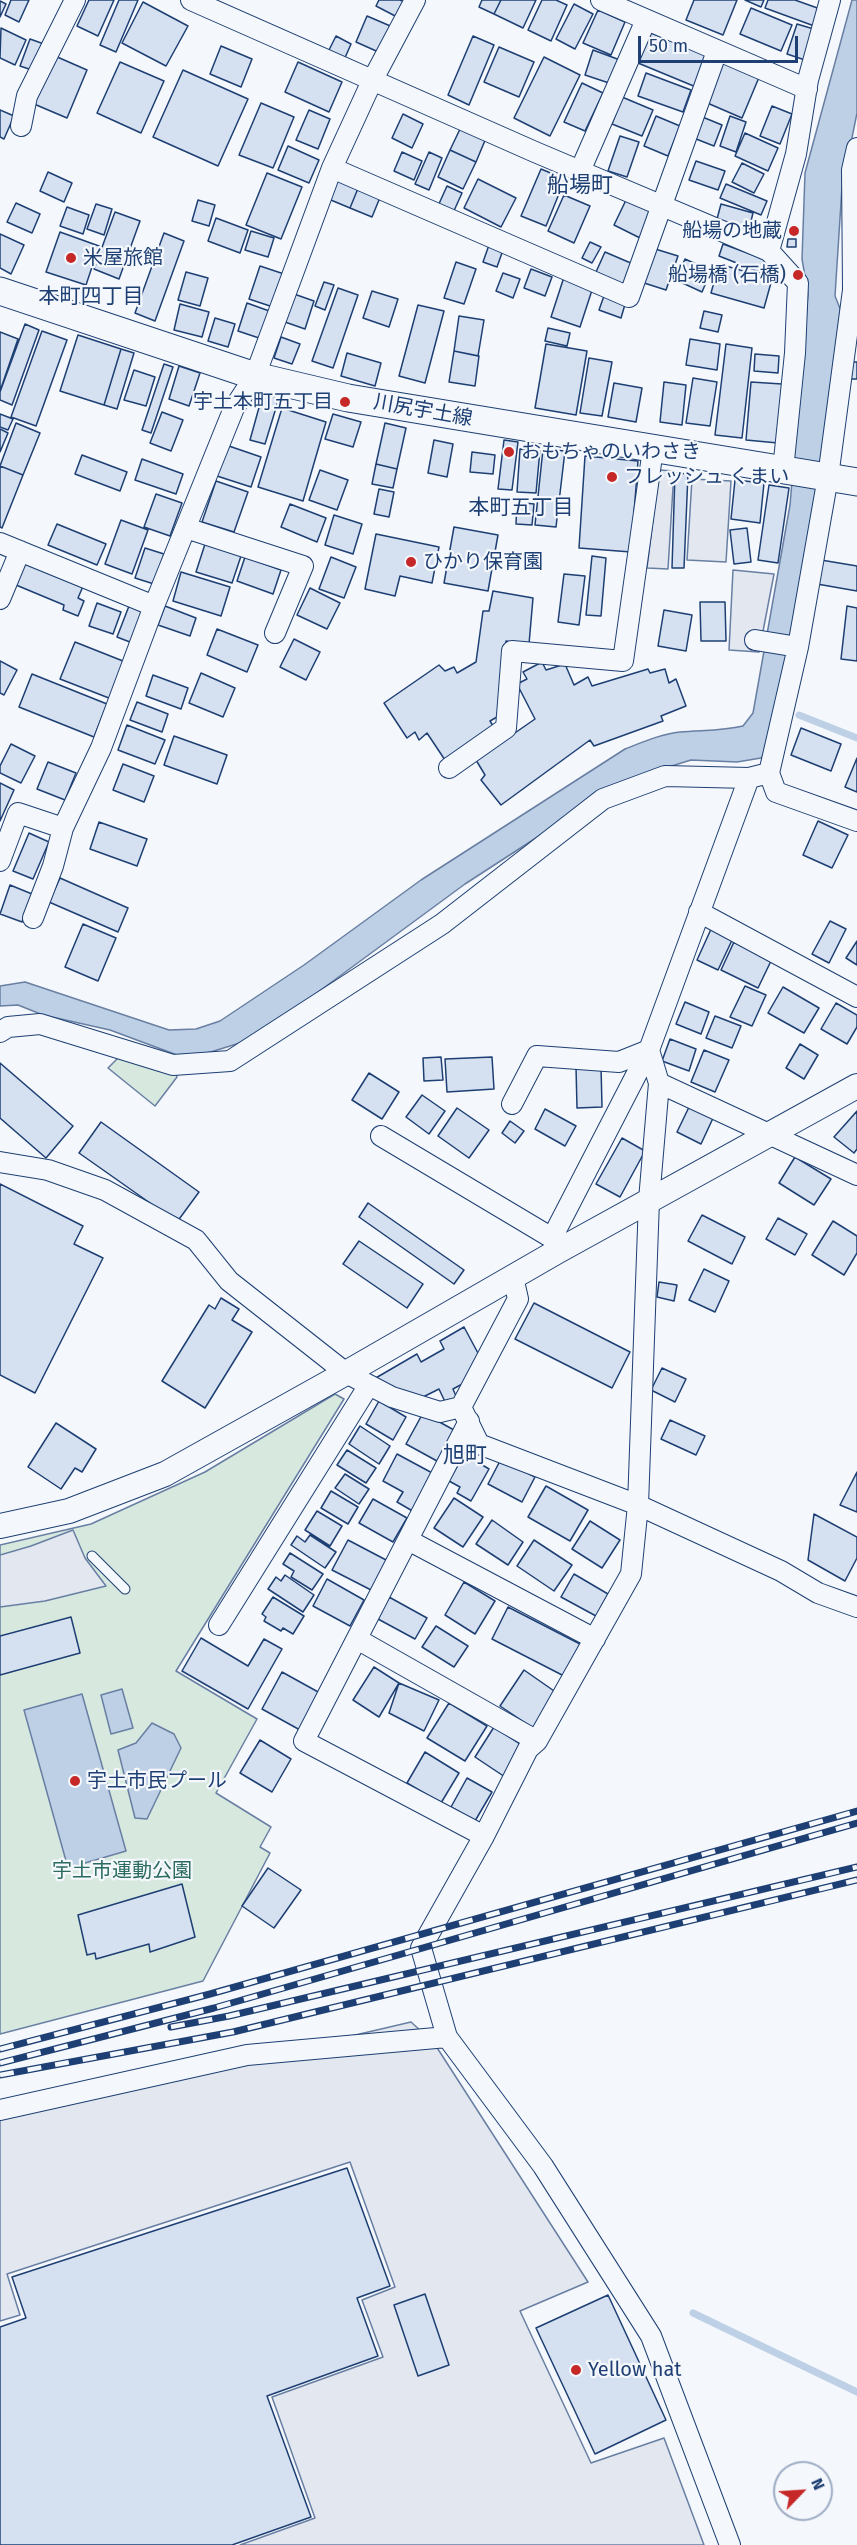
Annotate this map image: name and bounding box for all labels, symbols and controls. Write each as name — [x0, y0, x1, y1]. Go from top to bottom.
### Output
scale bar — [641, 24, 802, 62]
text: 50 m — [649, 35, 688, 57]
district label: 船場町 — [547, 173, 613, 199]
place label: 船場の地蔵 — [682, 219, 782, 243]
marker: 船場の地蔵 — [787, 224, 801, 238]
place label: 米屋旅館 — [83, 246, 163, 270]
marker: 米屋旅館 — [64, 251, 78, 265]
place label: 船場橋 (石橋) — [668, 263, 786, 287]
marker: 船場橋 (石橋) — [791, 268, 805, 282]
district label: 本町四丁目 — [39, 284, 143, 310]
place label: 宇土本町五丁目 — [193, 390, 333, 414]
street label: 川尻宇土線 — [372, 390, 474, 432]
marker: 宇土本町五丁目 — [338, 395, 352, 409]
place label: おもちゃのいわさき — [521, 440, 701, 464]
marker: おもちゃのいわさき — [502, 445, 516, 459]
place label: フレッシュ くまい — [624, 465, 789, 489]
marker: フレッシュ くまい — [605, 470, 619, 484]
district label: 本町五丁目 — [469, 495, 573, 521]
place label: ひかり保育園 — [423, 550, 543, 574]
marker: ひかり保育園 — [404, 555, 418, 569]
district label: 旭町 — [443, 1443, 487, 1469]
place label: 宇土市民プール — [87, 1769, 227, 1793]
marker: 宇土市民プール — [68, 1774, 82, 1788]
park label: 宇土市運動公園 — [52, 1859, 192, 1883]
place label: Yellow hat — [588, 2358, 681, 2382]
marker: Yellow hat — [569, 2363, 583, 2377]
north arrow — [773, 2461, 833, 2521]
text: N — [807, 2475, 829, 2493]

